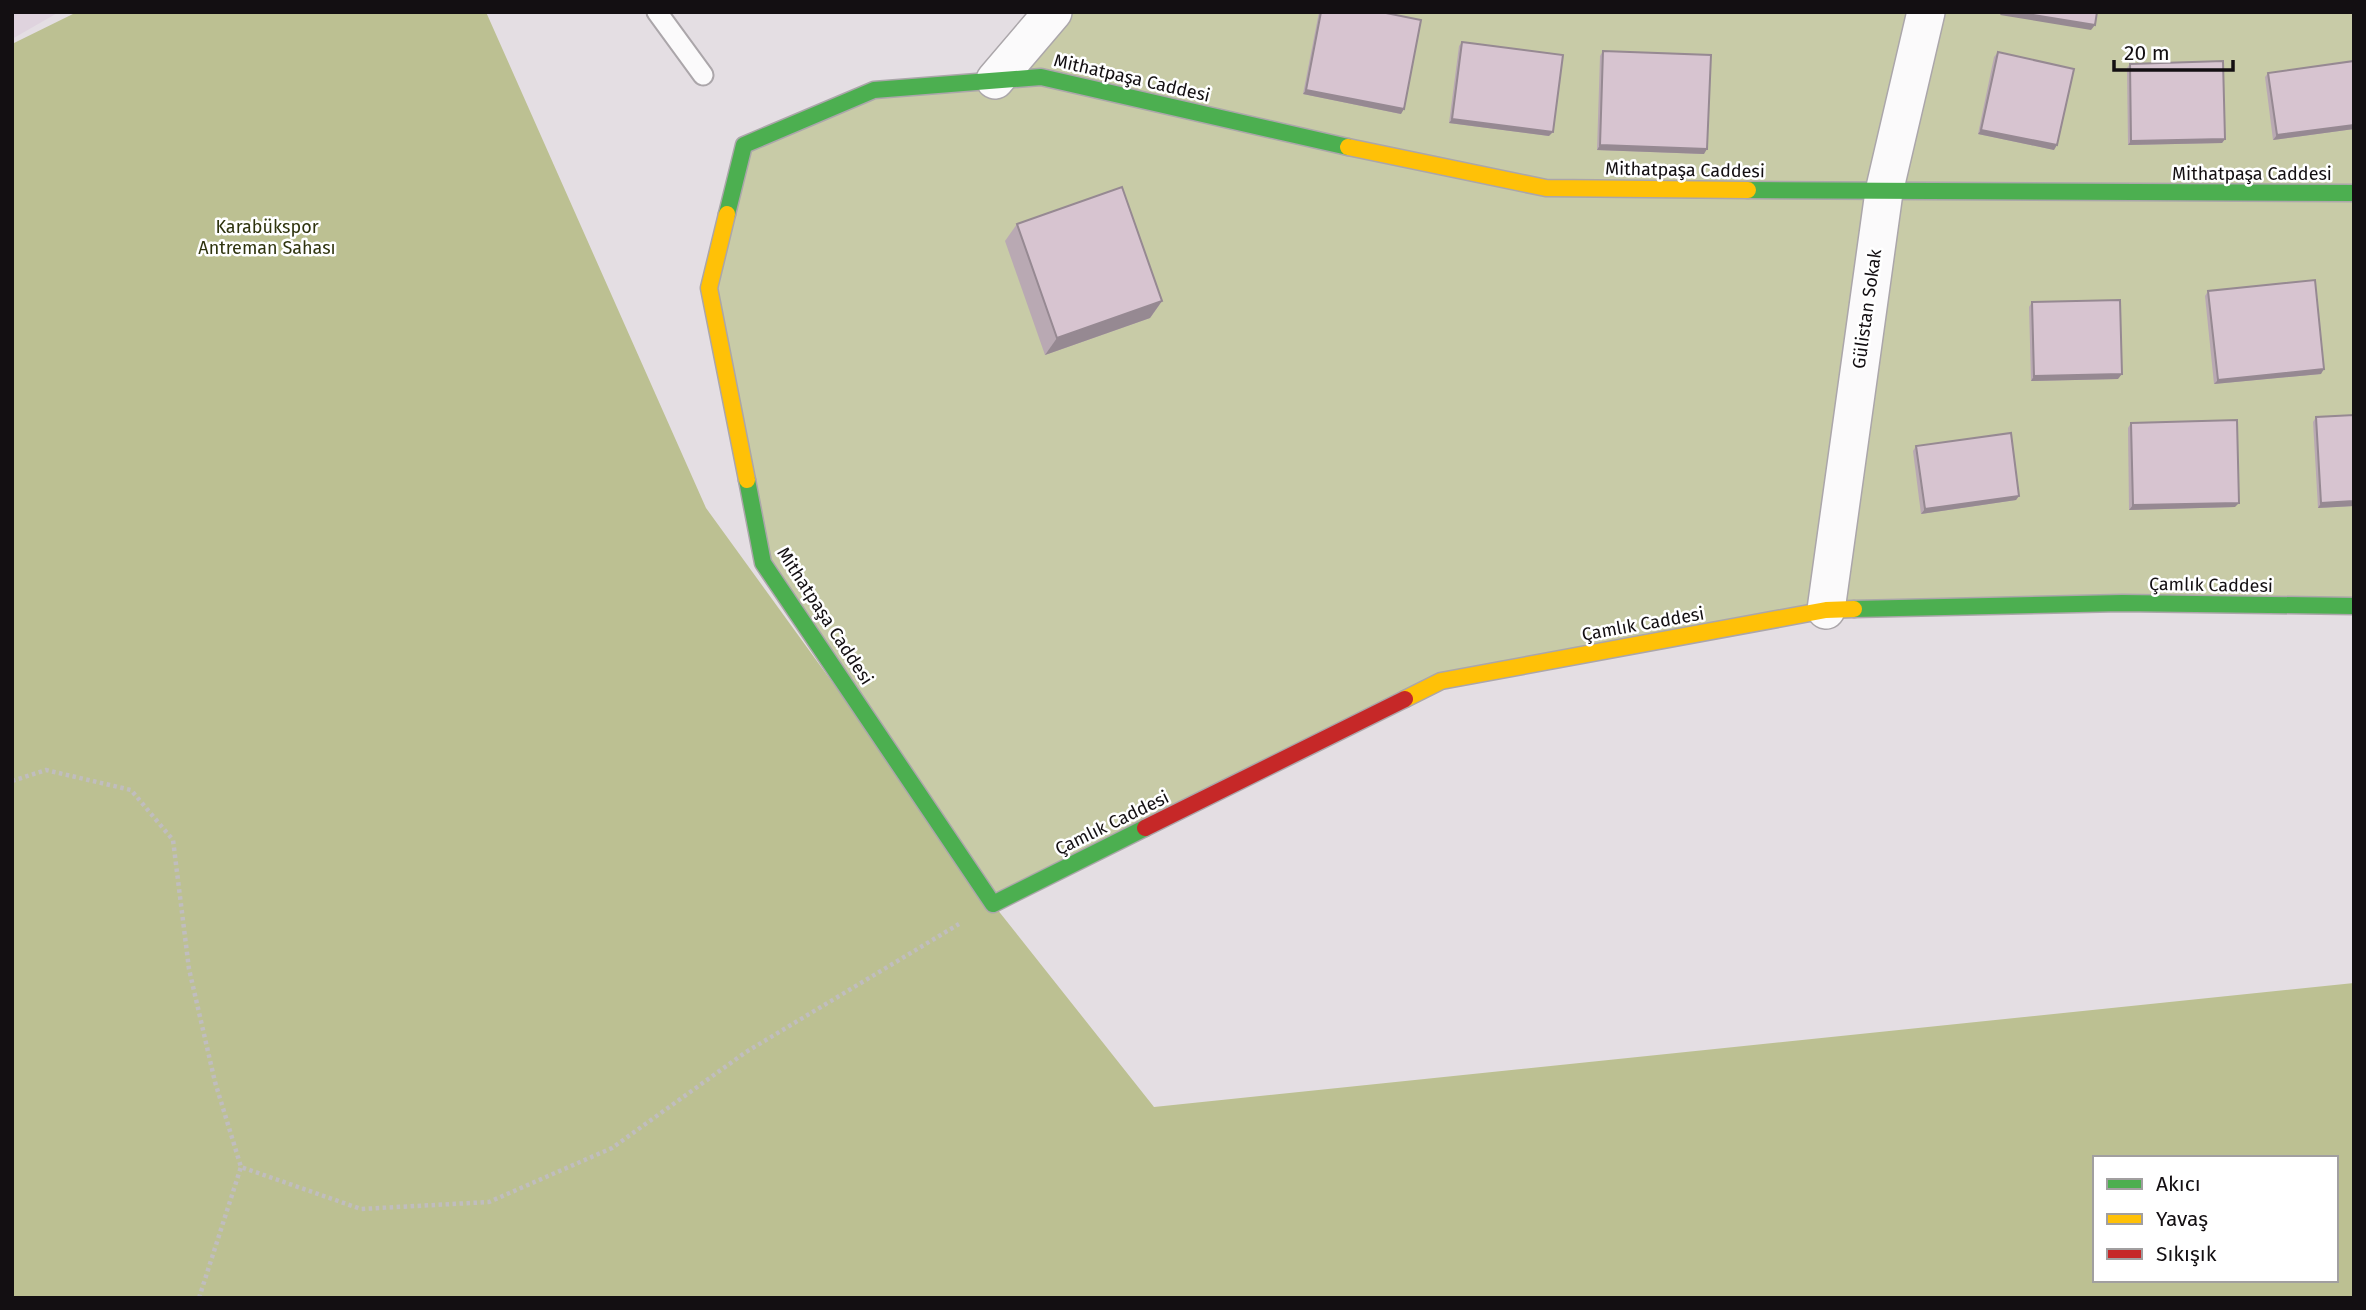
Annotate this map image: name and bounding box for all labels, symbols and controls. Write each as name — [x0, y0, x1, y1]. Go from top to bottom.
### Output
scale bar — [2114, 28, 2233, 72]
text: 20 m — [2124, 40, 2170, 66]
street label: Mithatpaşa Caddesi — [1052, 49, 1212, 107]
street label: Mithatpaşa Caddesi — [1605, 158, 1765, 182]
street label: Mithatpaşa Caddesi — [2172, 163, 2332, 185]
park label: Karabükspor Antreman Sahası — [198, 216, 336, 259]
street label: Gülistan Sokak — [1848, 247, 1886, 370]
street label: Mithatpaşa Caddesi — [772, 543, 878, 689]
street label: Çamlık Caddesi — [2149, 573, 2273, 597]
street label: Çamlık Caddesi — [1580, 602, 1706, 646]
street label: Çamlık Caddesi — [1051, 786, 1173, 860]
legend — [2093, 1156, 2338, 1282]
text: Akıcı — [2156, 1171, 2201, 1197]
text: Yavaş — [2156, 1206, 2208, 1232]
text: Sıkışık — [2156, 1241, 2217, 1267]

